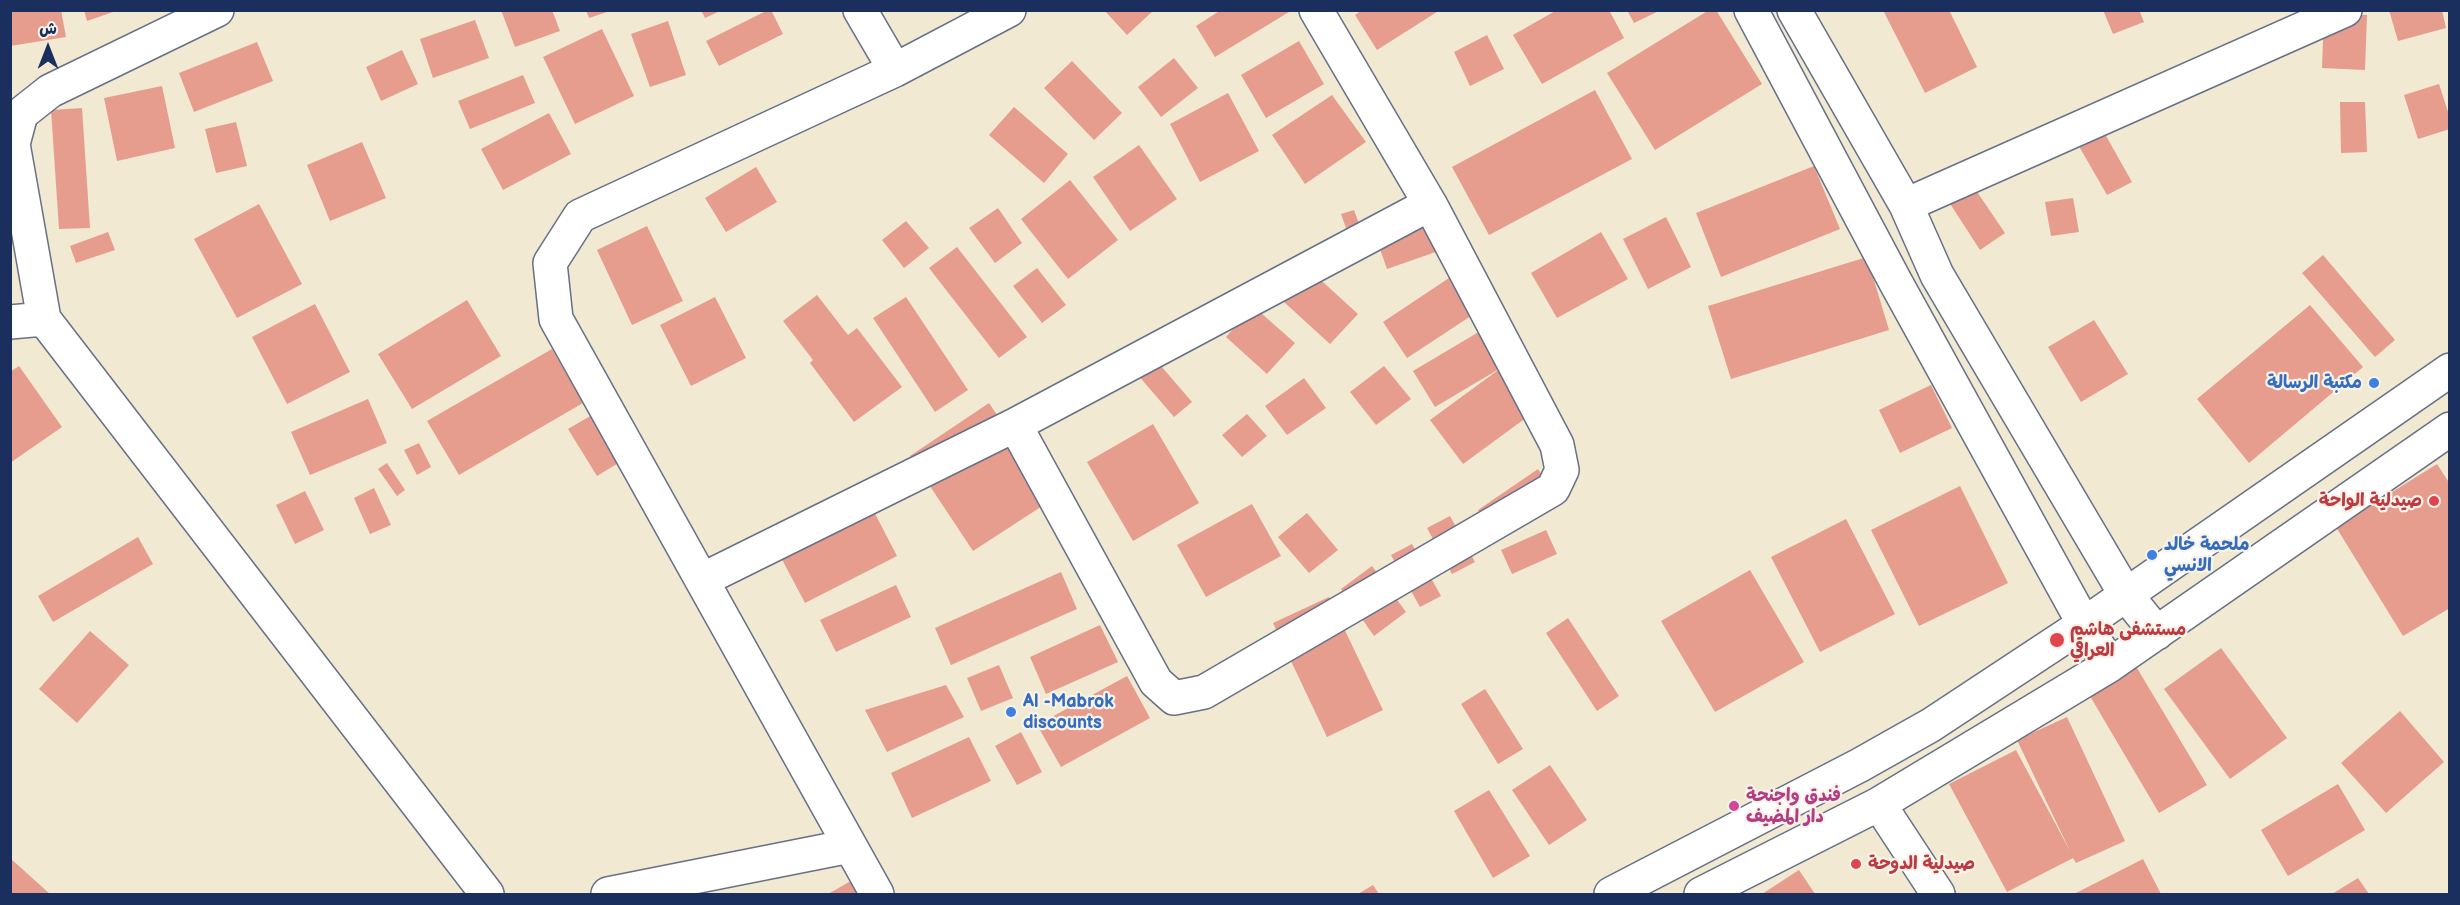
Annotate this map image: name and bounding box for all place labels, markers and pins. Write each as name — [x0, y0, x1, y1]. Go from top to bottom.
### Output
place label: مكتبة الرسالة — [2267, 372, 2362, 394]
marker: مكتبة الرسالة — [2367, 376, 2381, 390]
place label: صيدلية الواحة — [2319, 490, 2422, 512]
marker: صيدلية الواحة — [2427, 494, 2441, 508]
place label: ملحمة خالد الانسي — [2164, 534, 2249, 576]
marker: ملحمة خالد الانسي — [2145, 548, 2159, 562]
place label: مستشفى هاشم العراقي — [2070, 619, 2186, 662]
marker: مستشفى هاشم العراقي — [2048, 631, 2066, 649]
place label: Al -Mabrok discounts — [1023, 691, 1114, 734]
marker: Al -Mabrok discounts — [1004, 705, 1018, 719]
place label: فندق واجنحة دار المضيف — [1746, 785, 1841, 828]
marker: فندق واجنحة دار المضيف — [1727, 799, 1741, 813]
place label: صيدلية الدوحة — [1868, 853, 1975, 875]
marker: صيدلية الدوحة — [1849, 857, 1863, 871]

